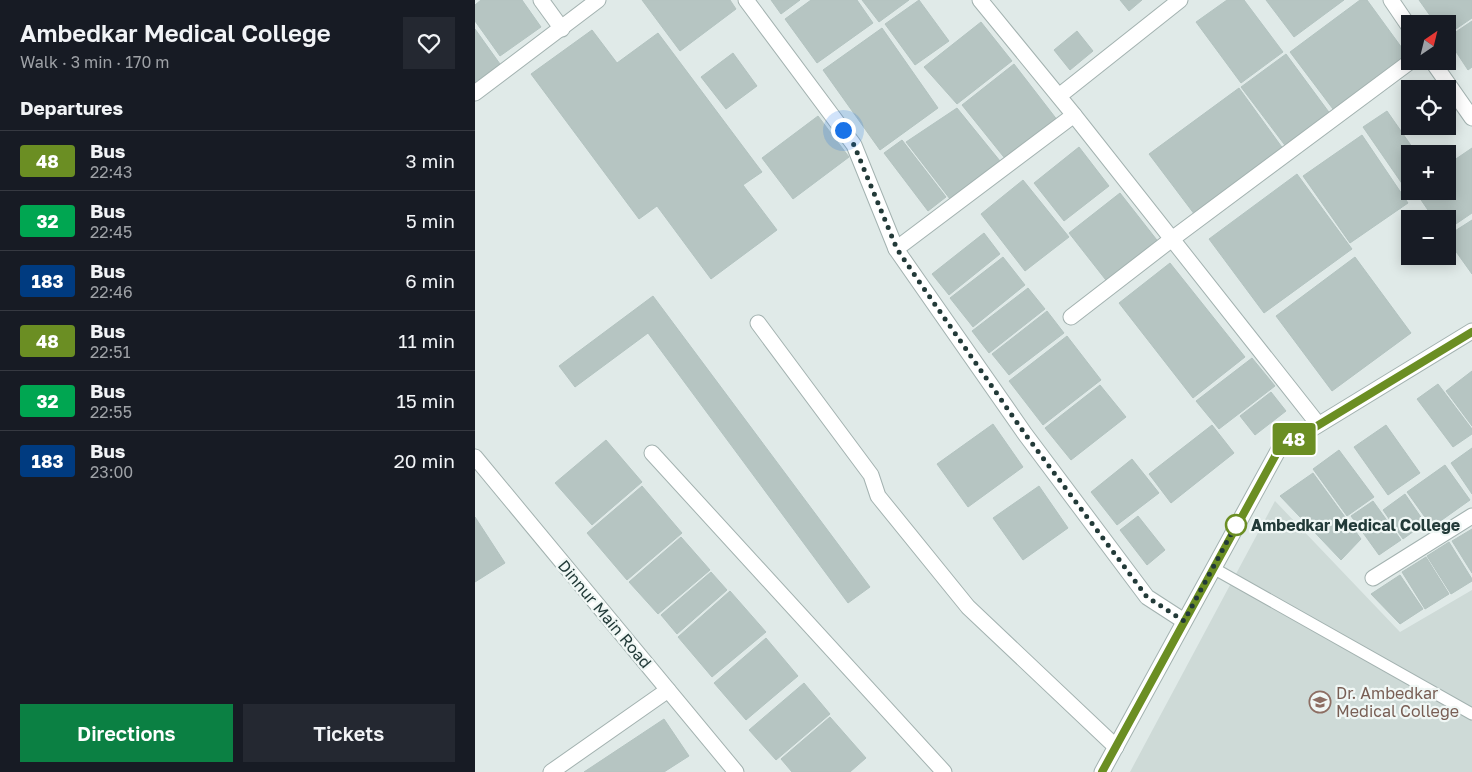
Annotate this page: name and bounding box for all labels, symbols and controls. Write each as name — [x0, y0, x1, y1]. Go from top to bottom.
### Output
north arrow — [1401, 15, 1456, 70]
map controls — [1401, 15, 1456, 265]
button: heart — [403, 17, 455, 69]
text: Ambedkar Medical College — [20, 18, 331, 47]
text: Walk · 3 min · 170 m — [20, 52, 170, 72]
button: locate — [1401, 80, 1456, 135]
text: Departures — [20, 96, 123, 119]
your location — [831, 118, 856, 143]
text: Bus — [90, 139, 125, 162]
button: + — [1401, 145, 1456, 200]
text: 3 min — [406, 149, 455, 172]
text: 48 — [36, 150, 59, 172]
text: 22:43 — [90, 162, 132, 182]
text: Bus — [90, 199, 125, 222]
text: 5 min — [406, 209, 455, 232]
text: 32 — [37, 210, 58, 232]
button: − — [1401, 210, 1456, 265]
text: 22:45 — [90, 222, 132, 242]
text: Bus — [90, 259, 125, 282]
text: 6 min — [405, 269, 455, 292]
text: 183 — [32, 270, 63, 292]
text: 22:46 — [90, 282, 133, 302]
text: Bus — [90, 319, 125, 342]
text: 11 min — [398, 329, 455, 352]
text: 48 — [36, 330, 59, 352]
text: 22:51 — [90, 342, 130, 362]
text: Bus — [90, 379, 125, 402]
text: 15 min — [396, 389, 455, 412]
text: 32 — [37, 390, 58, 412]
text: 22:55 — [90, 402, 132, 422]
line badge: 48 — [1271, 423, 1317, 455]
text: 48 — [1283, 428, 1305, 450]
text: Bus — [90, 439, 125, 462]
text: 20 min — [394, 449, 455, 472]
text: 183 — [32, 450, 63, 472]
text: 23:00 — [90, 462, 133, 482]
marker: Ambedkar Medical College — [1225, 514, 1247, 536]
place label: Ambedkar Medical College — [1251, 515, 1460, 535]
street label: Dinnur Main Road — [554, 556, 656, 672]
place label: Dr. Ambedkar Medical College — [1336, 683, 1459, 721]
school or university icon: Dr. Ambedkar Medical College — [1308, 690, 1332, 714]
button: Directions — [20, 704, 233, 762]
button: Tickets — [243, 704, 455, 762]

